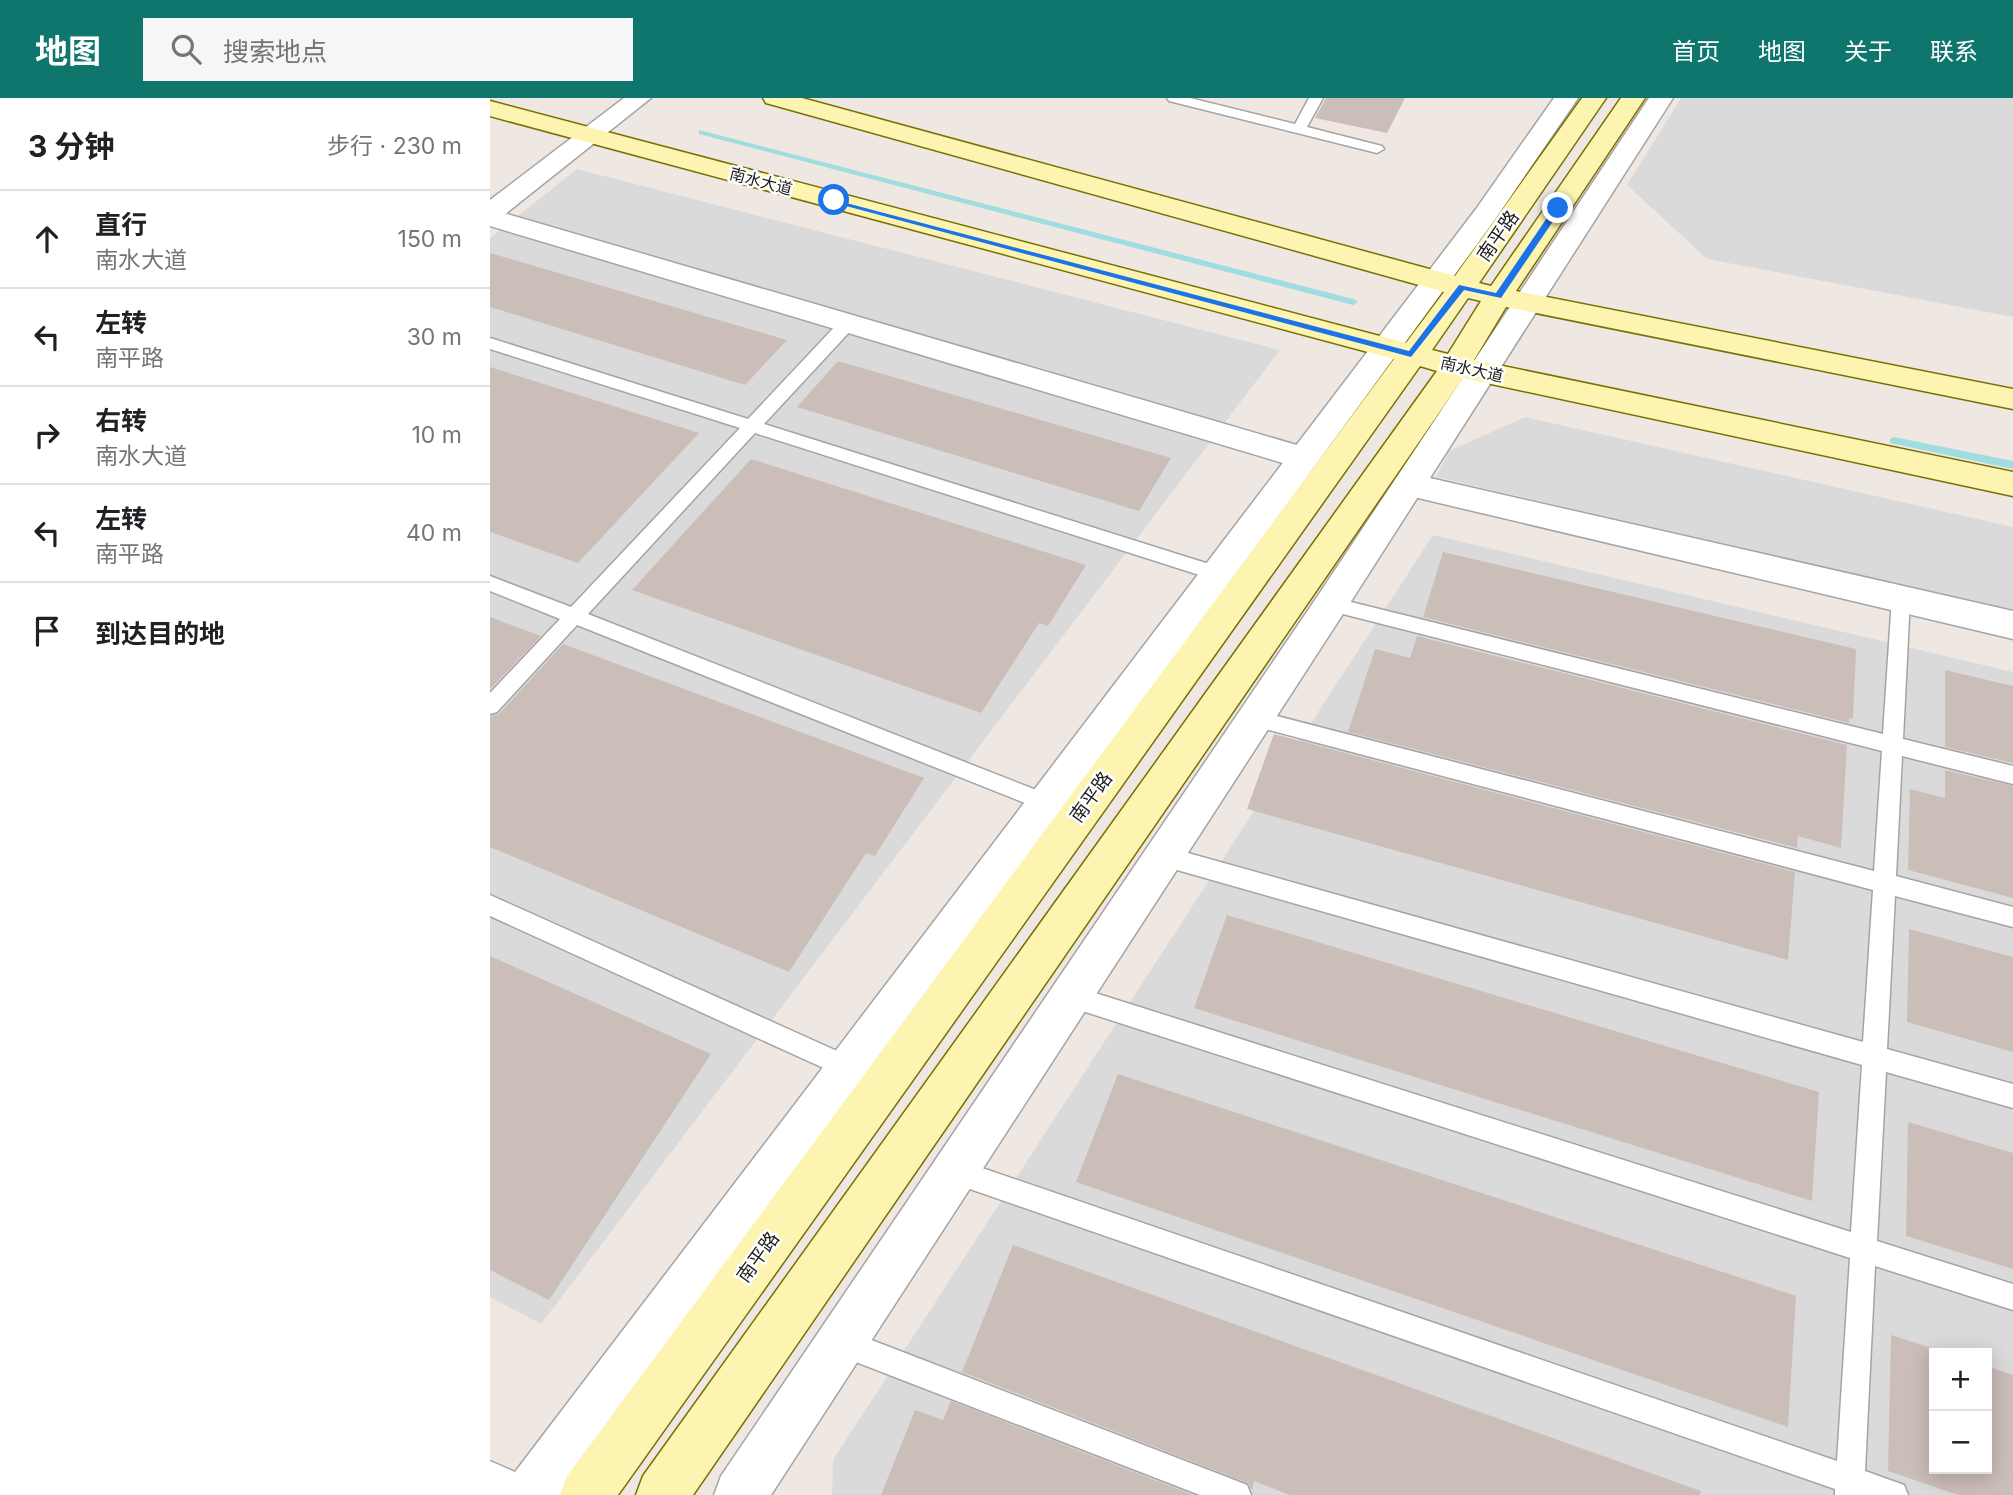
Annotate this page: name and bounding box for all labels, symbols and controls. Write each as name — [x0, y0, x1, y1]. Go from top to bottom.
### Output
search box — [143, 18, 633, 81]
icon: search — [167, 30, 205, 68]
text: 地图 — [35, 31, 101, 71]
text: 搜索地点 — [223, 36, 327, 67]
text: 首页 — [1672, 37, 1720, 66]
text: 地图 — [1758, 37, 1806, 66]
text: 关于 — [1844, 37, 1892, 66]
text: 联系 — [1930, 37, 1978, 66]
text: 3 分钟 — [28, 128, 114, 164]
text: 步行 · 230 m — [327, 132, 462, 160]
street label: 南水大道 — [727, 163, 795, 199]
route start — [818, 184, 849, 215]
route end — [1542, 192, 1573, 223]
street label: 南平路 — [1472, 206, 1524, 266]
text: 直行 — [95, 209, 147, 240]
icon: ahead — [28, 220, 66, 258]
text: 150 m — [398, 225, 462, 253]
text: 南水大道 — [95, 246, 187, 274]
text: 左转 — [95, 307, 147, 338]
icon: left — [28, 318, 66, 356]
text: 30 m — [407, 323, 462, 351]
text: 南平路 — [95, 344, 164, 372]
street label: 南水大道 — [1439, 352, 1505, 386]
text: 右转 — [95, 405, 147, 436]
icon: right — [28, 416, 66, 454]
text: 10 m — [412, 421, 462, 449]
text: 南水大道 — [95, 442, 187, 470]
text: 左转 — [95, 503, 147, 534]
icon: left — [28, 514, 66, 552]
text: 40 m — [406, 519, 462, 547]
text: 南平路 — [95, 540, 164, 568]
icon: arrive — [28, 612, 66, 650]
text: 到达目的地 — [95, 618, 225, 649]
street label: 南平路 — [1065, 767, 1117, 827]
street label: 南平路 — [732, 1227, 784, 1287]
map controls — [1929, 1348, 1992, 1474]
button: + — [1929, 1348, 1992, 1411]
button: − — [1929, 1411, 1992, 1474]

